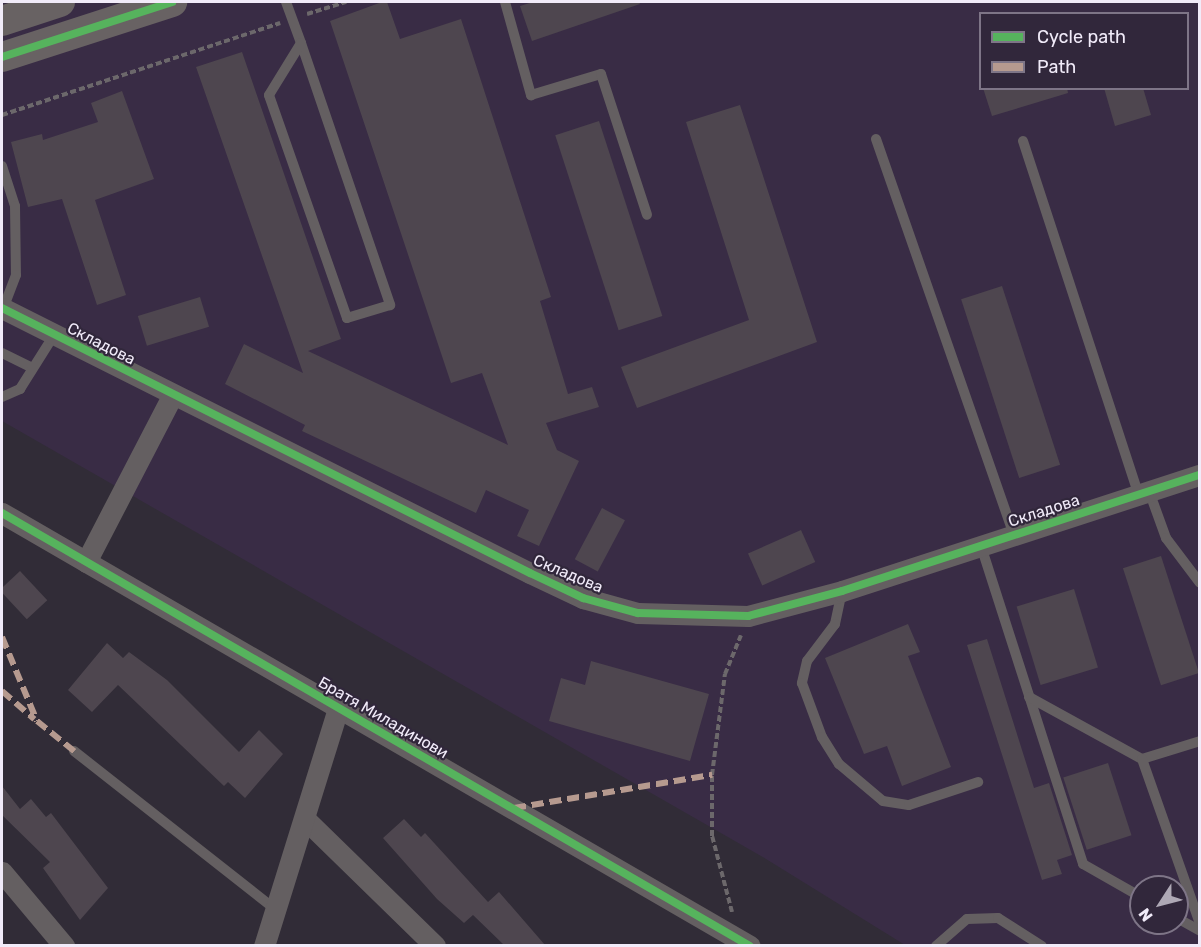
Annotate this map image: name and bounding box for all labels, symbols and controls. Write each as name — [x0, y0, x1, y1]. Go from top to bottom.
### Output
legend — [979, 12, 1189, 90]
text: Cycle path — [1037, 26, 1126, 48]
text: Path — [1037, 56, 1076, 78]
street label: Складова — [64, 319, 138, 369]
street label: Складова — [1006, 490, 1082, 532]
street label: Складова — [530, 551, 606, 597]
street label: Братя Миладинови — [315, 673, 451, 763]
north arrow — [1129, 875, 1189, 935]
text: N — [1135, 904, 1157, 925]

